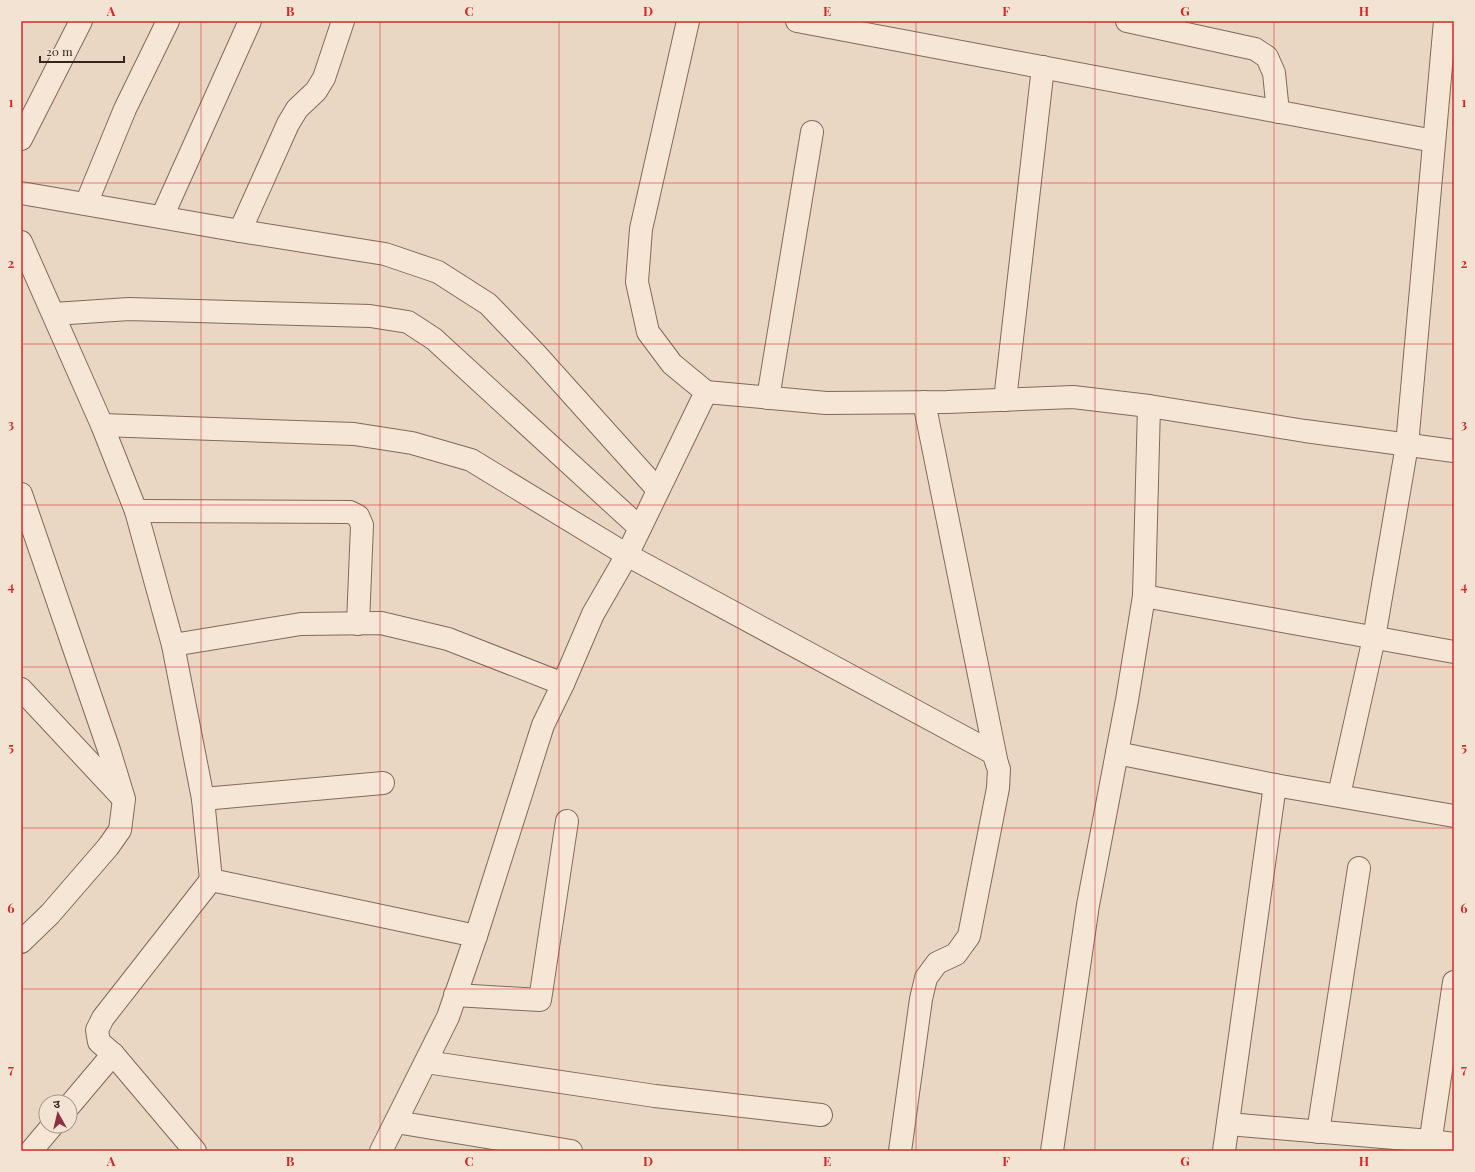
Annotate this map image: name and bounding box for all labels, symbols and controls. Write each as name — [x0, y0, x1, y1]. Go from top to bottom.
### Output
text: A — [106, 2, 116, 19]
text: B — [286, 2, 295, 19]
text: C — [464, 2, 474, 19]
text: D — [643, 2, 653, 19]
text: E — [823, 2, 831, 19]
text: F — [1002, 2, 1010, 19]
text: G — [1180, 2, 1190, 19]
text: H — [1359, 2, 1369, 19]
scale bar — [40, 38, 124, 64]
text: 20 m — [46, 43, 73, 59]
text: 1 — [9, 93, 14, 110]
text: 1 — [1462, 93, 1467, 110]
text: 2 — [8, 254, 15, 271]
text: 2 — [1461, 254, 1468, 271]
text: 3 — [8, 415, 14, 432]
text: 3 — [1461, 415, 1467, 432]
text: 4 — [8, 577, 15, 594]
text: 4 — [1461, 577, 1468, 594]
text: 5 — [8, 738, 14, 755]
text: 5 — [1461, 738, 1467, 755]
text: 6 — [7, 899, 15, 916]
text: 6 — [1460, 899, 1468, 916]
text: 7 — [8, 1060, 14, 1077]
text: 7 — [1461, 1060, 1467, 1077]
north arrow — [38, 1094, 78, 1134]
text: उ — [52, 1096, 61, 1111]
text: A — [106, 1152, 116, 1169]
text: B — [286, 1152, 295, 1169]
text: C — [464, 1152, 474, 1169]
text: D — [643, 1152, 653, 1169]
text: E — [823, 1152, 831, 1169]
text: F — [1002, 1152, 1010, 1169]
text: G — [1180, 1152, 1190, 1169]
text: H — [1359, 1152, 1369, 1169]

